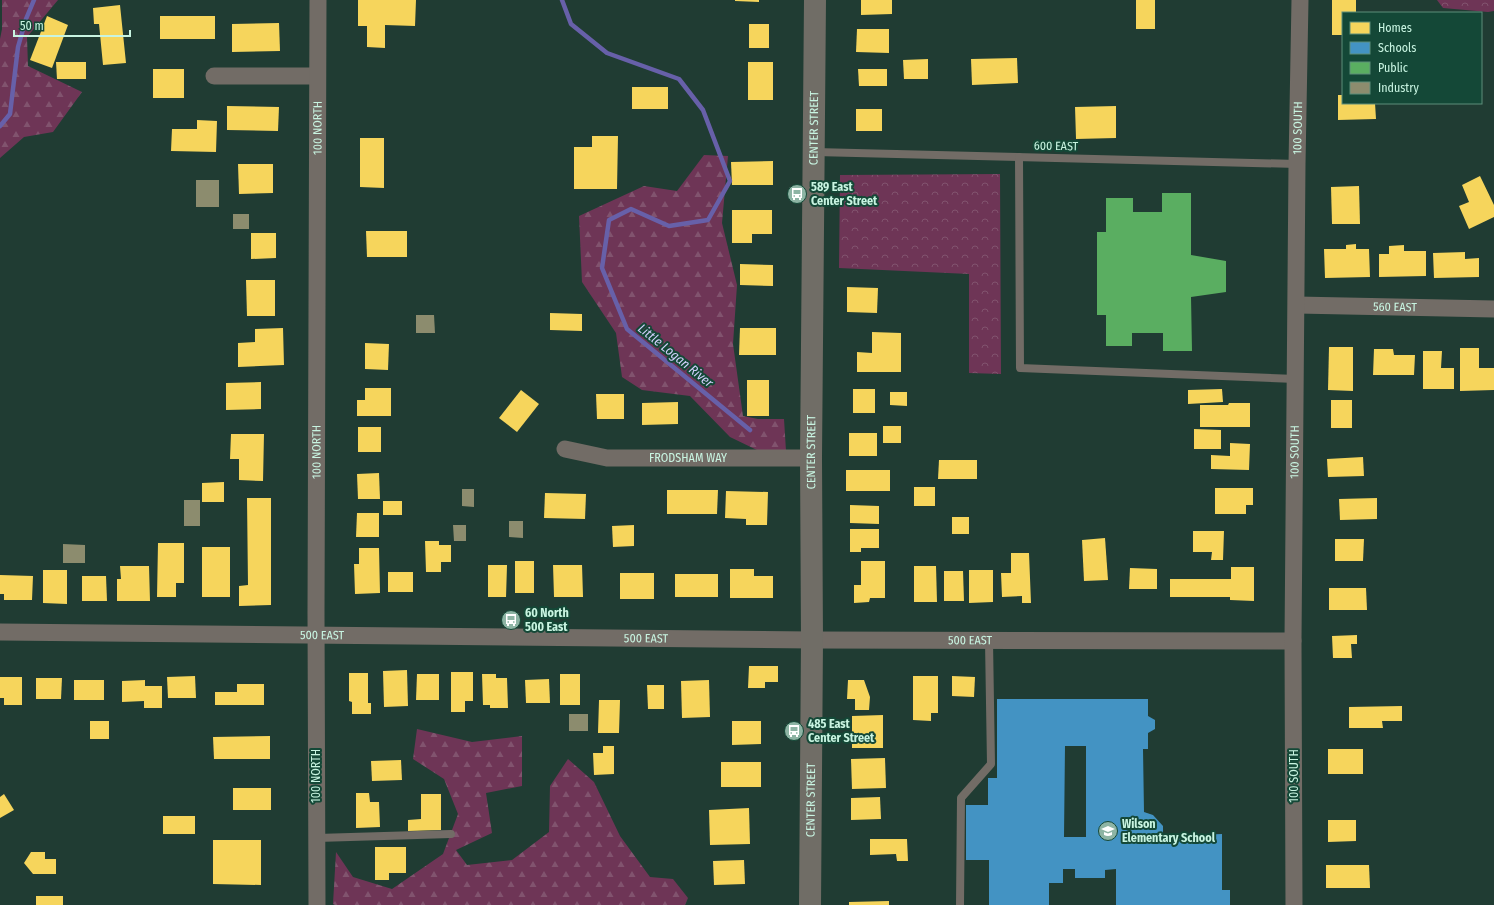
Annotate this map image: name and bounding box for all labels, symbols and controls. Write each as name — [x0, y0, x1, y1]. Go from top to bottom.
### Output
scale bar — [14, 12, 130, 38]
legend — [1342, 12, 1482, 104]
text: 50 m — [20, 19, 44, 33]
text: Homes — [1378, 21, 1412, 35]
text: Schools — [1378, 41, 1416, 55]
text: Public — [1378, 61, 1408, 75]
text: Industry — [1378, 81, 1419, 95]
street label: CENTER STREET — [807, 90, 821, 165]
street label: 100 NORTH — [310, 101, 325, 155]
street label: 100 SOUTH — [1290, 101, 1305, 155]
street label: 600 EAST — [1034, 139, 1079, 153]
place label: 589 East Center Street — [811, 180, 878, 208]
bus stop icon: 589 East Center Street — [786, 183, 808, 205]
street label: 560 EAST — [1373, 300, 1417, 314]
water label: Little Logan River — [635, 321, 717, 391]
street label: CENTER STREET — [804, 414, 818, 489]
street label: 100 NORTH — [309, 425, 324, 479]
street label: 100 SOUTH — [1287, 425, 1302, 479]
street label: FRODSHAM WAY — [649, 451, 727, 465]
place label: 60 North 500 East — [525, 606, 569, 634]
bus stop icon: 60 North 500 East — [500, 609, 522, 631]
street label: 500 EAST — [300, 628, 345, 642]
street label: 500 EAST — [624, 631, 669, 646]
street label: 500 EAST — [948, 633, 992, 647]
place label: 485 East Center Street — [808, 717, 875, 745]
bus stop icon: 485 East Center Street — [783, 720, 805, 742]
street label: 100 NORTH — [309, 749, 323, 803]
street label: 100 SOUTH — [1287, 749, 1301, 803]
street label: CENTER STREET — [804, 762, 818, 837]
place label: Wilson Elementary School — [1122, 817, 1216, 845]
school or university icon: Wilson Elementary School — [1097, 820, 1119, 842]

